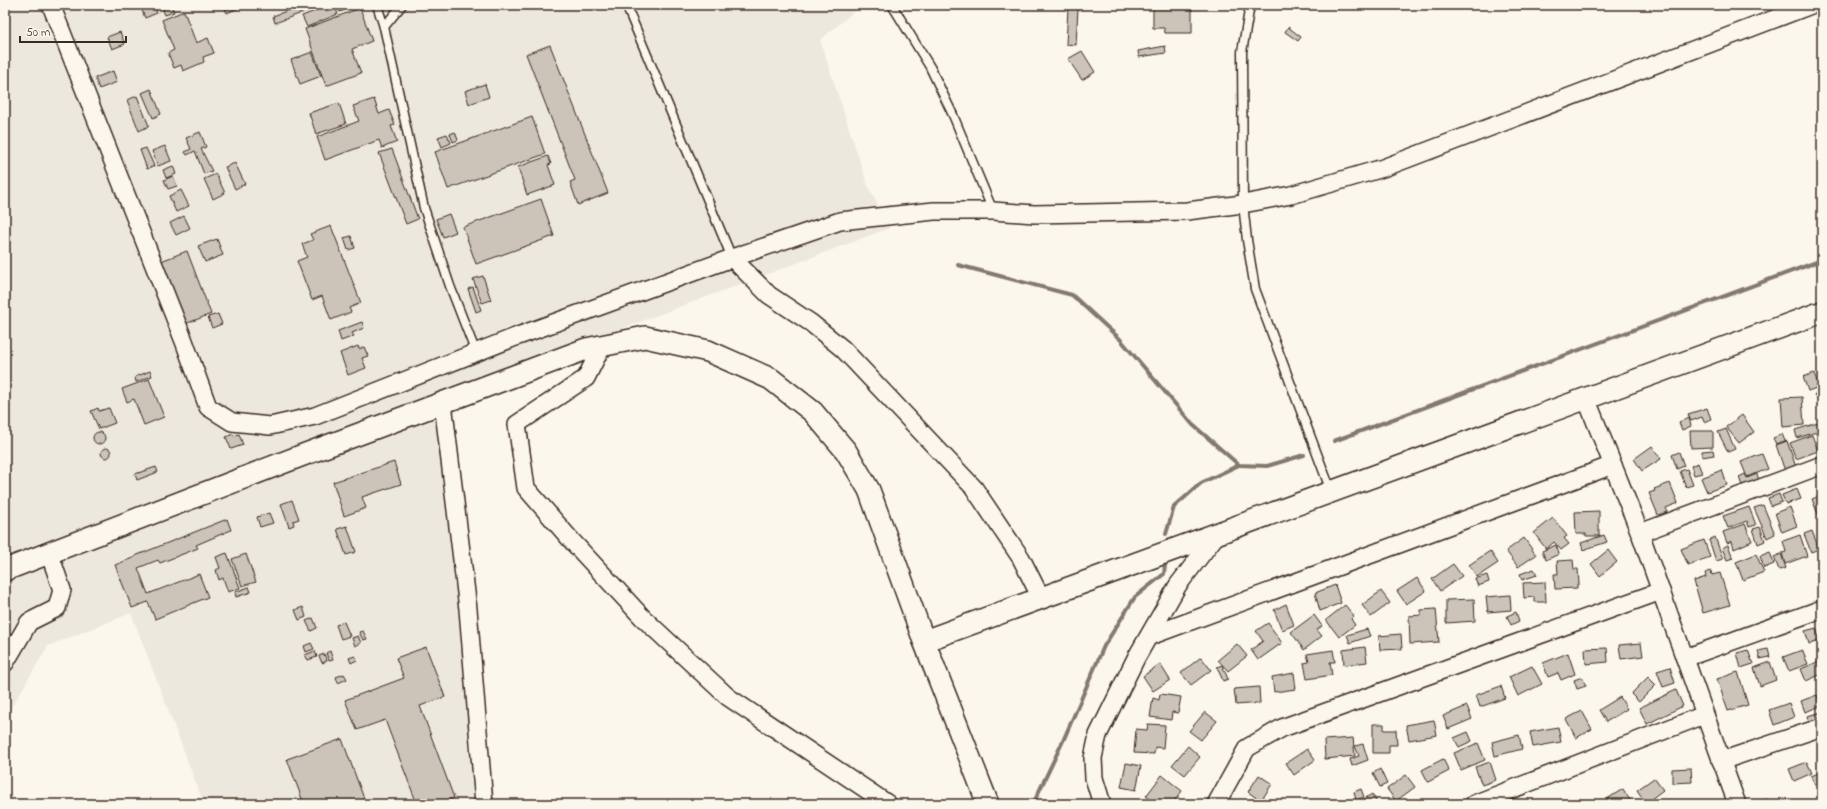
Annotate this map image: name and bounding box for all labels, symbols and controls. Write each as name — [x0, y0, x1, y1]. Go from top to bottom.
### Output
scale bar — [20, 18, 126, 44]
text: 50 m — [26, 24, 50, 42]

